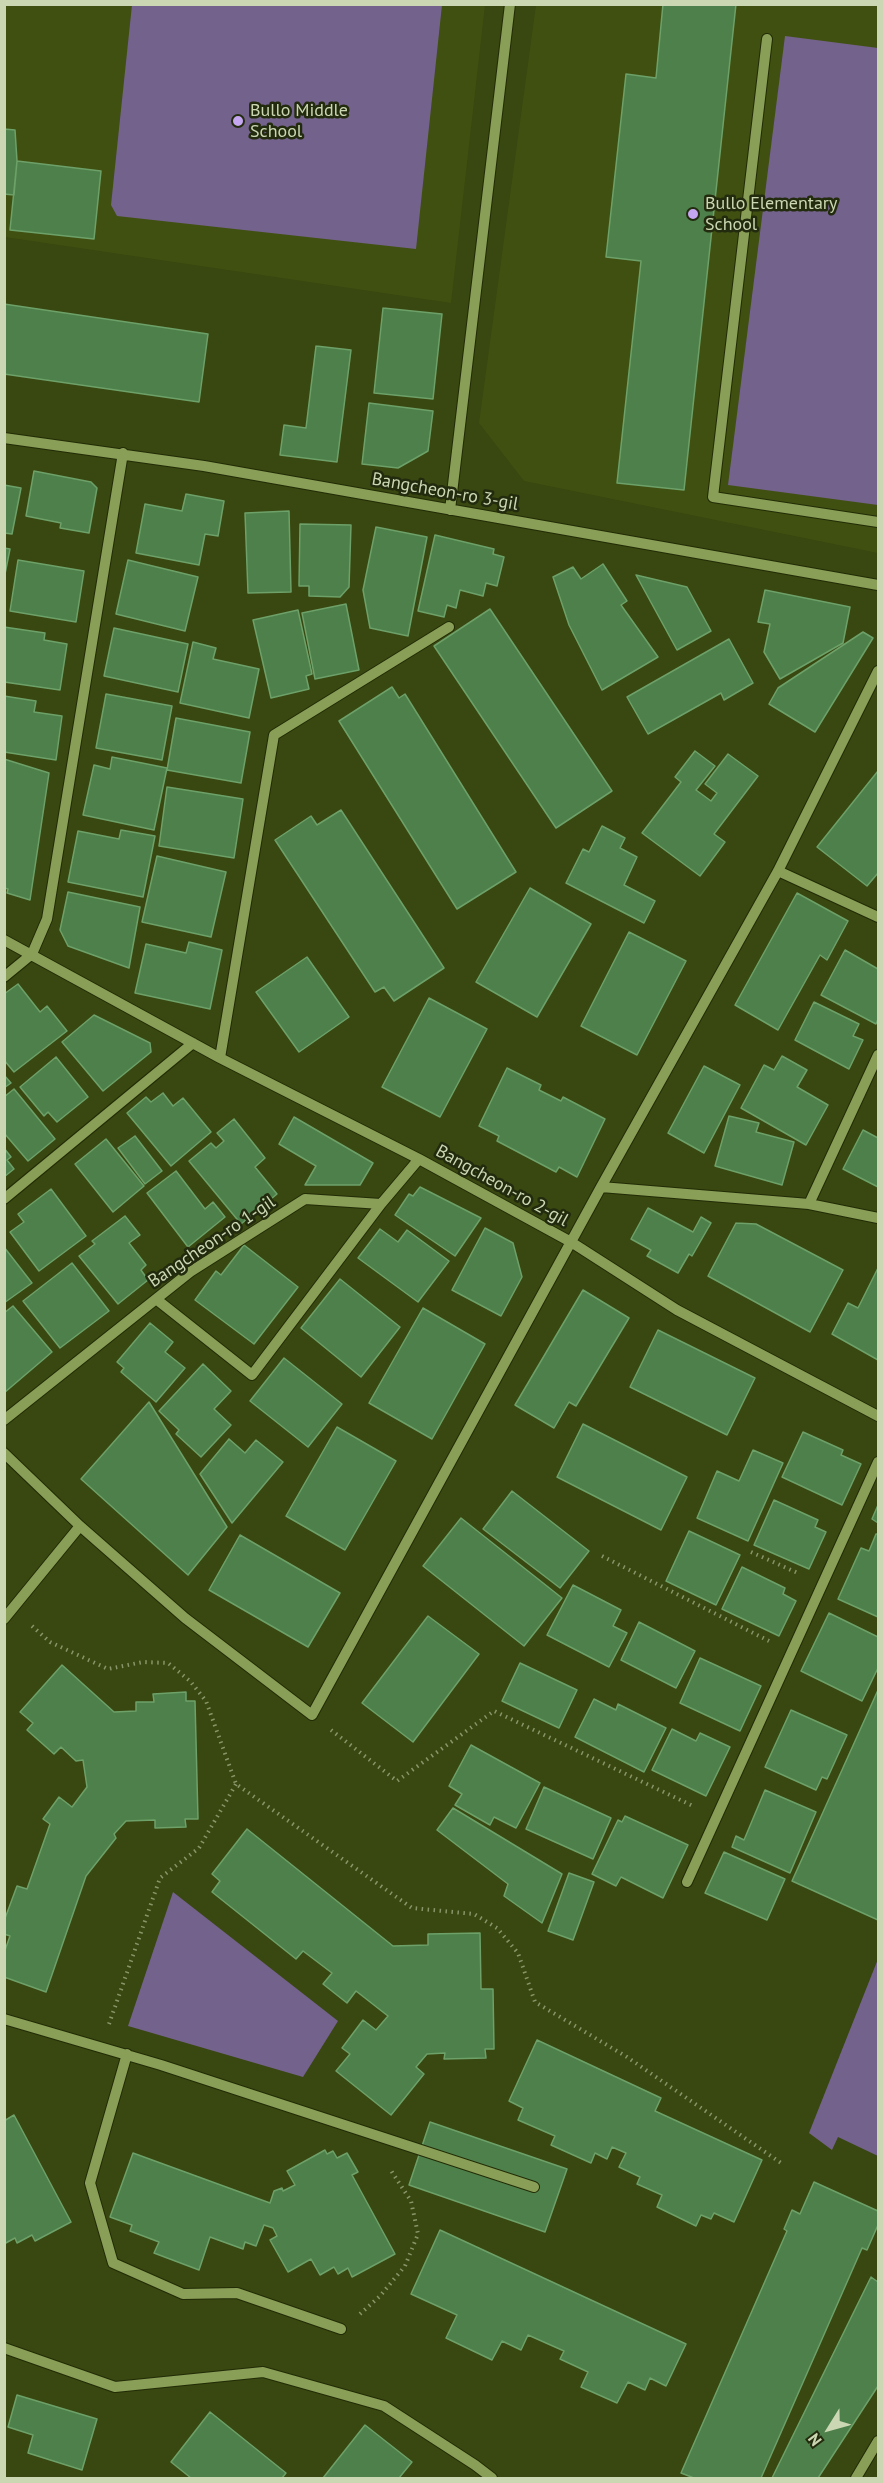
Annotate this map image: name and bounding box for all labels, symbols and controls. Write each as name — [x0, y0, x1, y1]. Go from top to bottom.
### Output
place label: Bullo Middle School — [250, 100, 348, 142]
marker: Bullo Middle School — [231, 114, 245, 128]
place label: Bullo Elementary School — [705, 193, 837, 236]
marker: Bullo Elementary School — [686, 207, 700, 221]
street label: Bangcheon-ro 3-gil — [370, 468, 520, 516]
street label: Bangcheon-ro 2-gil — [432, 1141, 572, 1231]
street label: Bangcheon-ro 1-gil — [144, 1192, 280, 1292]
north arrow — [799, 2399, 859, 2459]
text: N — [803, 2430, 826, 2450]

